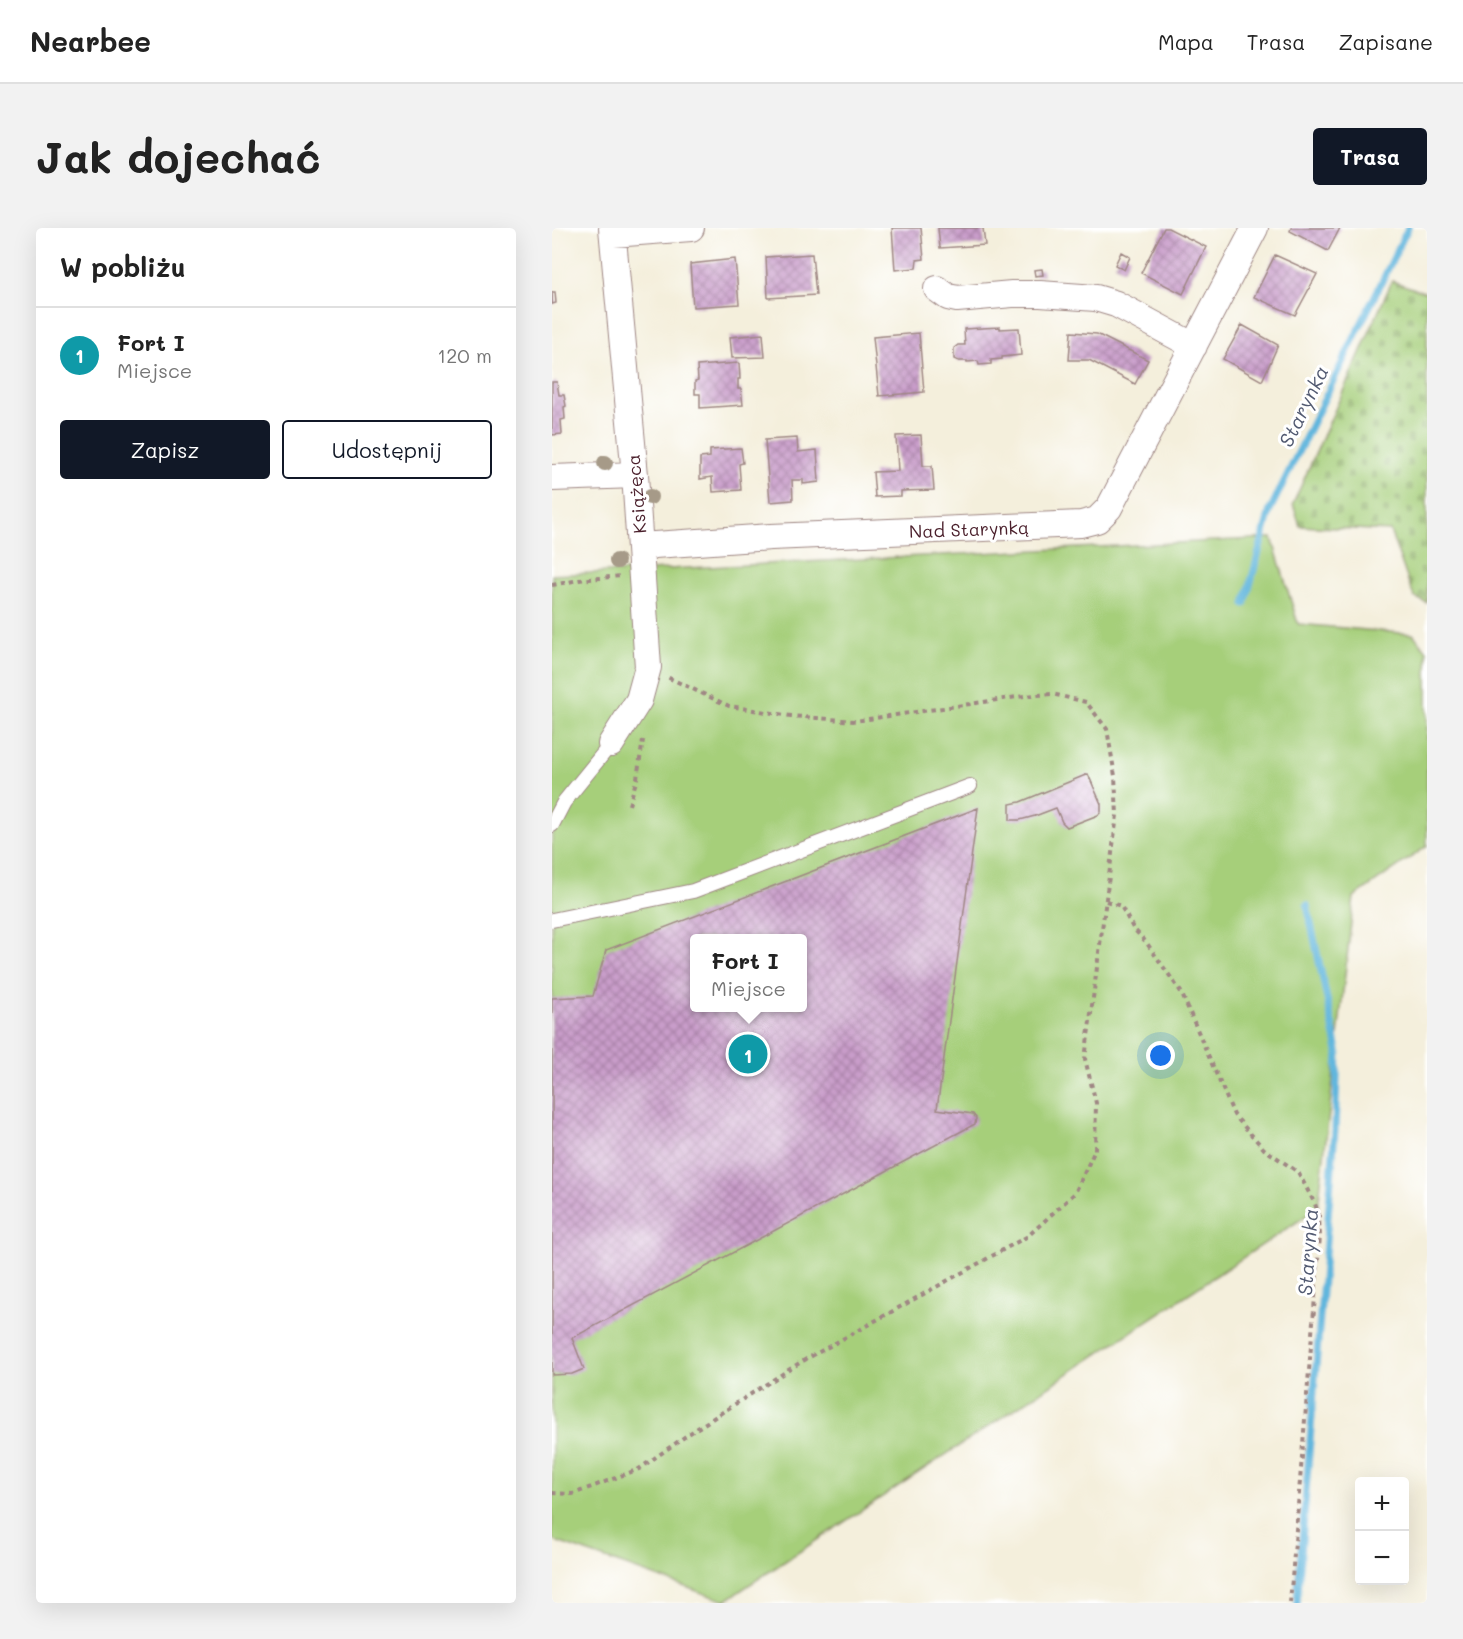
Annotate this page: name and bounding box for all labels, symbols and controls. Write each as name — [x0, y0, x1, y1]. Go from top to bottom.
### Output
text: Nearbee — [30, 23, 151, 59]
text: Mapa — [1158, 28, 1214, 55]
text: Trasa — [1247, 28, 1305, 55]
text: Zapisane — [1338, 28, 1433, 55]
button: Trasa — [1313, 128, 1427, 185]
text: Jak dojechać — [36, 129, 321, 184]
text: W pobliżu — [60, 250, 186, 284]
text: Fort I — [117, 328, 185, 357]
text: 1 — [75, 342, 84, 368]
text: 120 m — [437, 342, 492, 368]
text: Miejsce — [117, 357, 192, 383]
water label: Starynka — [1272, 361, 1334, 451]
button: Zapisz — [60, 420, 270, 479]
button: Udostępnij — [282, 420, 492, 479]
street label: Książęca — [621, 453, 651, 535]
street label: Nad Starynką — [909, 515, 1029, 543]
popup — [690, 934, 807, 1012]
text: Fort I — [711, 946, 779, 975]
text: Miejsce — [711, 975, 786, 1001]
pin: 1 — [728, 1032, 768, 1076]
your location — [1146, 1041, 1175, 1070]
water label: Starynka — [1291, 1208, 1323, 1296]
map controls — [1355, 1477, 1409, 1585]
button: + — [1355, 1477, 1409, 1531]
button: − — [1355, 1531, 1409, 1585]

